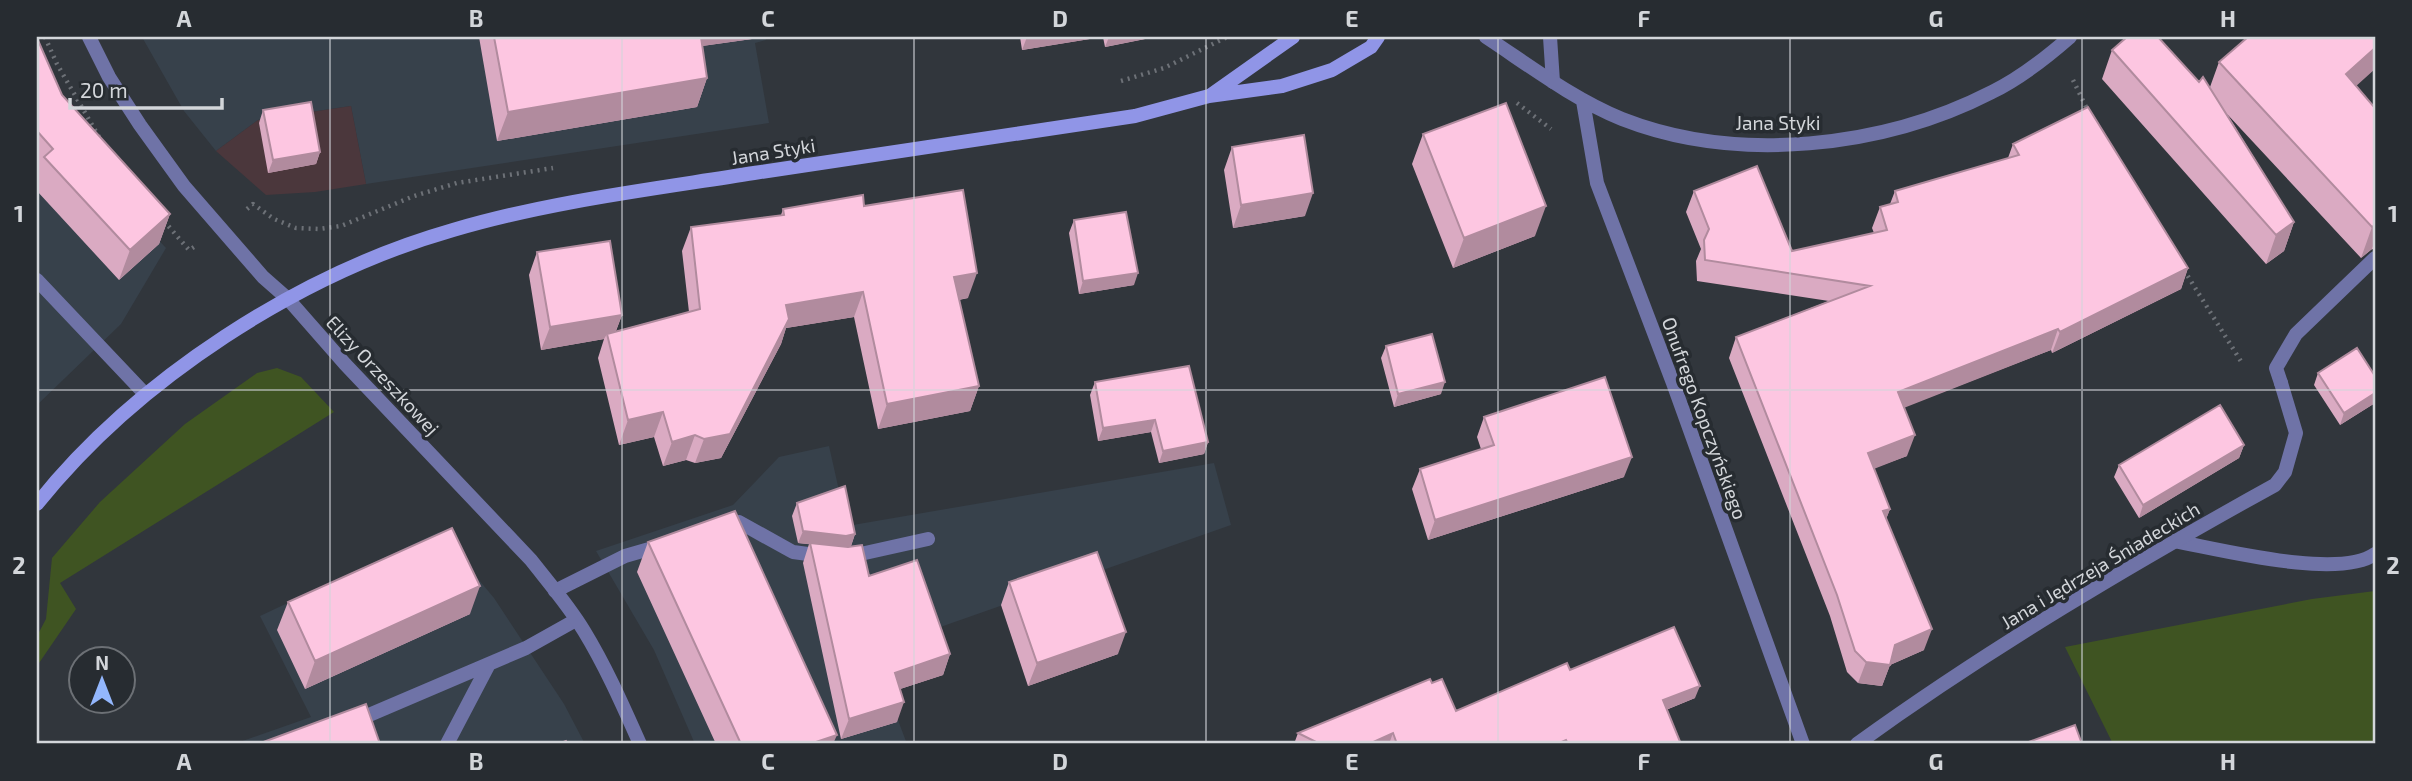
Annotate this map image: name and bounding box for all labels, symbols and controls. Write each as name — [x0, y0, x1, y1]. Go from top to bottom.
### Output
text: A — [176, 4, 192, 32]
text: B — [469, 4, 483, 32]
text: C — [761, 4, 775, 32]
text: D — [1052, 4, 1068, 32]
text: E — [1345, 4, 1359, 32]
text: F — [1638, 4, 1651, 32]
text: G — [1929, 4, 1943, 32]
text: H — [2220, 4, 2236, 32]
scale bar — [70, 66, 222, 110]
text: 20 m — [80, 77, 128, 102]
street label: Jana Styki — [1736, 111, 1820, 134]
street label: Jana Styki — [729, 133, 817, 169]
text: 1 — [14, 199, 24, 227]
text: 1 — [2388, 199, 2398, 227]
street label: Elizy Orzeszkowej — [322, 311, 444, 439]
street label: Onufrego Kopczyńskiego — [1658, 314, 1752, 522]
street label: Jana i Jędrzeja Śniadeckich — [1997, 497, 2203, 633]
text: 2 — [12, 551, 26, 579]
text: 2 — [2386, 551, 2400, 579]
north arrow — [66, 644, 136, 714]
text: N — [95, 651, 109, 674]
text: A — [176, 747, 192, 775]
text: B — [469, 747, 483, 775]
text: C — [761, 747, 775, 775]
text: D — [1052, 747, 1068, 775]
text: E — [1345, 747, 1359, 775]
text: F — [1638, 747, 1651, 775]
text: G — [1929, 747, 1943, 775]
text: H — [2220, 747, 2236, 775]

